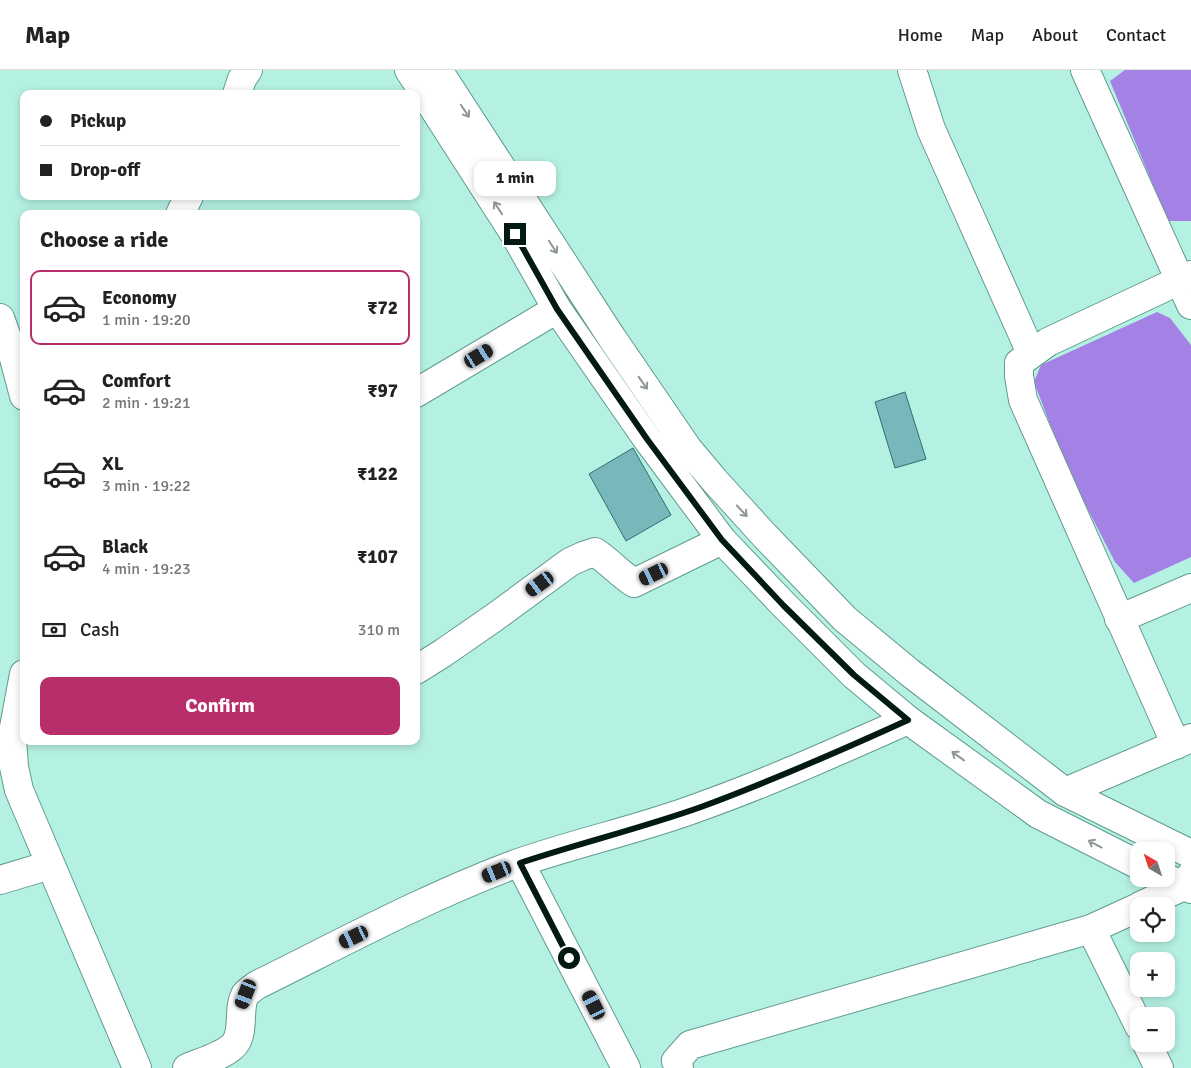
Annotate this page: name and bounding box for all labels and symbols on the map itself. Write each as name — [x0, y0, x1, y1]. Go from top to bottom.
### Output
one-way arrow — [460, 103, 470, 117]
callout: 1 min — [474, 161, 556, 196]
one-way arrow — [493, 201, 503, 215]
route end — [504, 223, 526, 245]
one-way arrow — [548, 240, 559, 254]
car — [462, 342, 495, 370]
one-way arrow — [638, 375, 648, 389]
one-way arrow — [736, 505, 748, 517]
car — [637, 561, 670, 587]
car — [523, 569, 556, 599]
one-way arrow — [951, 751, 965, 761]
one-way arrow — [1088, 839, 1103, 848]
north arrow — [1130, 842, 1175, 888]
car — [480, 859, 513, 885]
car — [337, 924, 370, 950]
route start — [558, 947, 580, 969]
car — [233, 977, 258, 1011]
car — [580, 988, 607, 1022]

